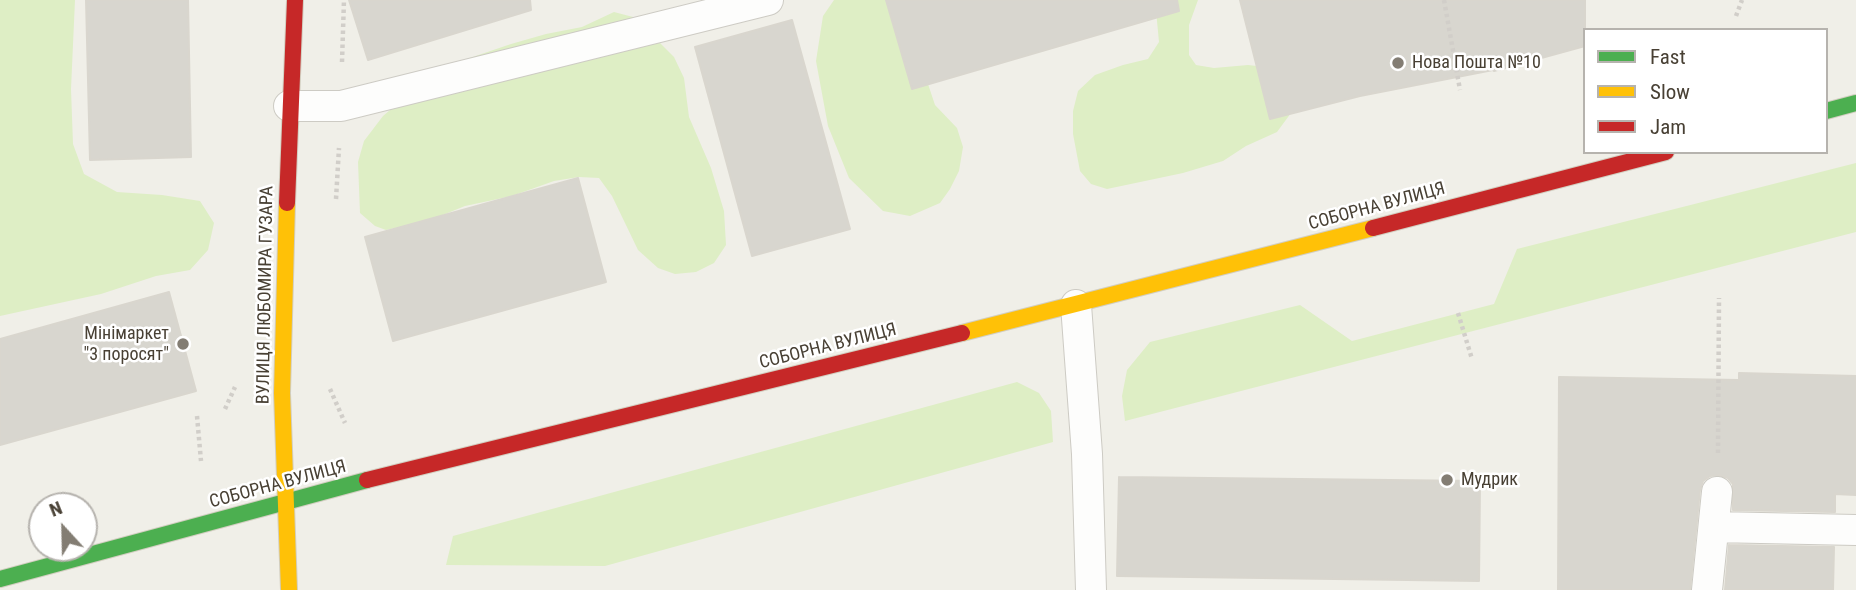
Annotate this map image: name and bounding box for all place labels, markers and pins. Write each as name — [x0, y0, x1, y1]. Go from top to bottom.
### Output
place label: Нова Пошта №10 — [1412, 52, 1541, 74]
marker: Нова Пошта №10 — [1390, 55, 1406, 71]
place label: Мінімаркет "3 поросят" — [84, 323, 169, 366]
marker: Мінімаркет "3 поросят" — [175, 336, 191, 352]
place label: Мудрик — [1461, 469, 1518, 491]
marker: Мудрик — [1439, 472, 1455, 488]

